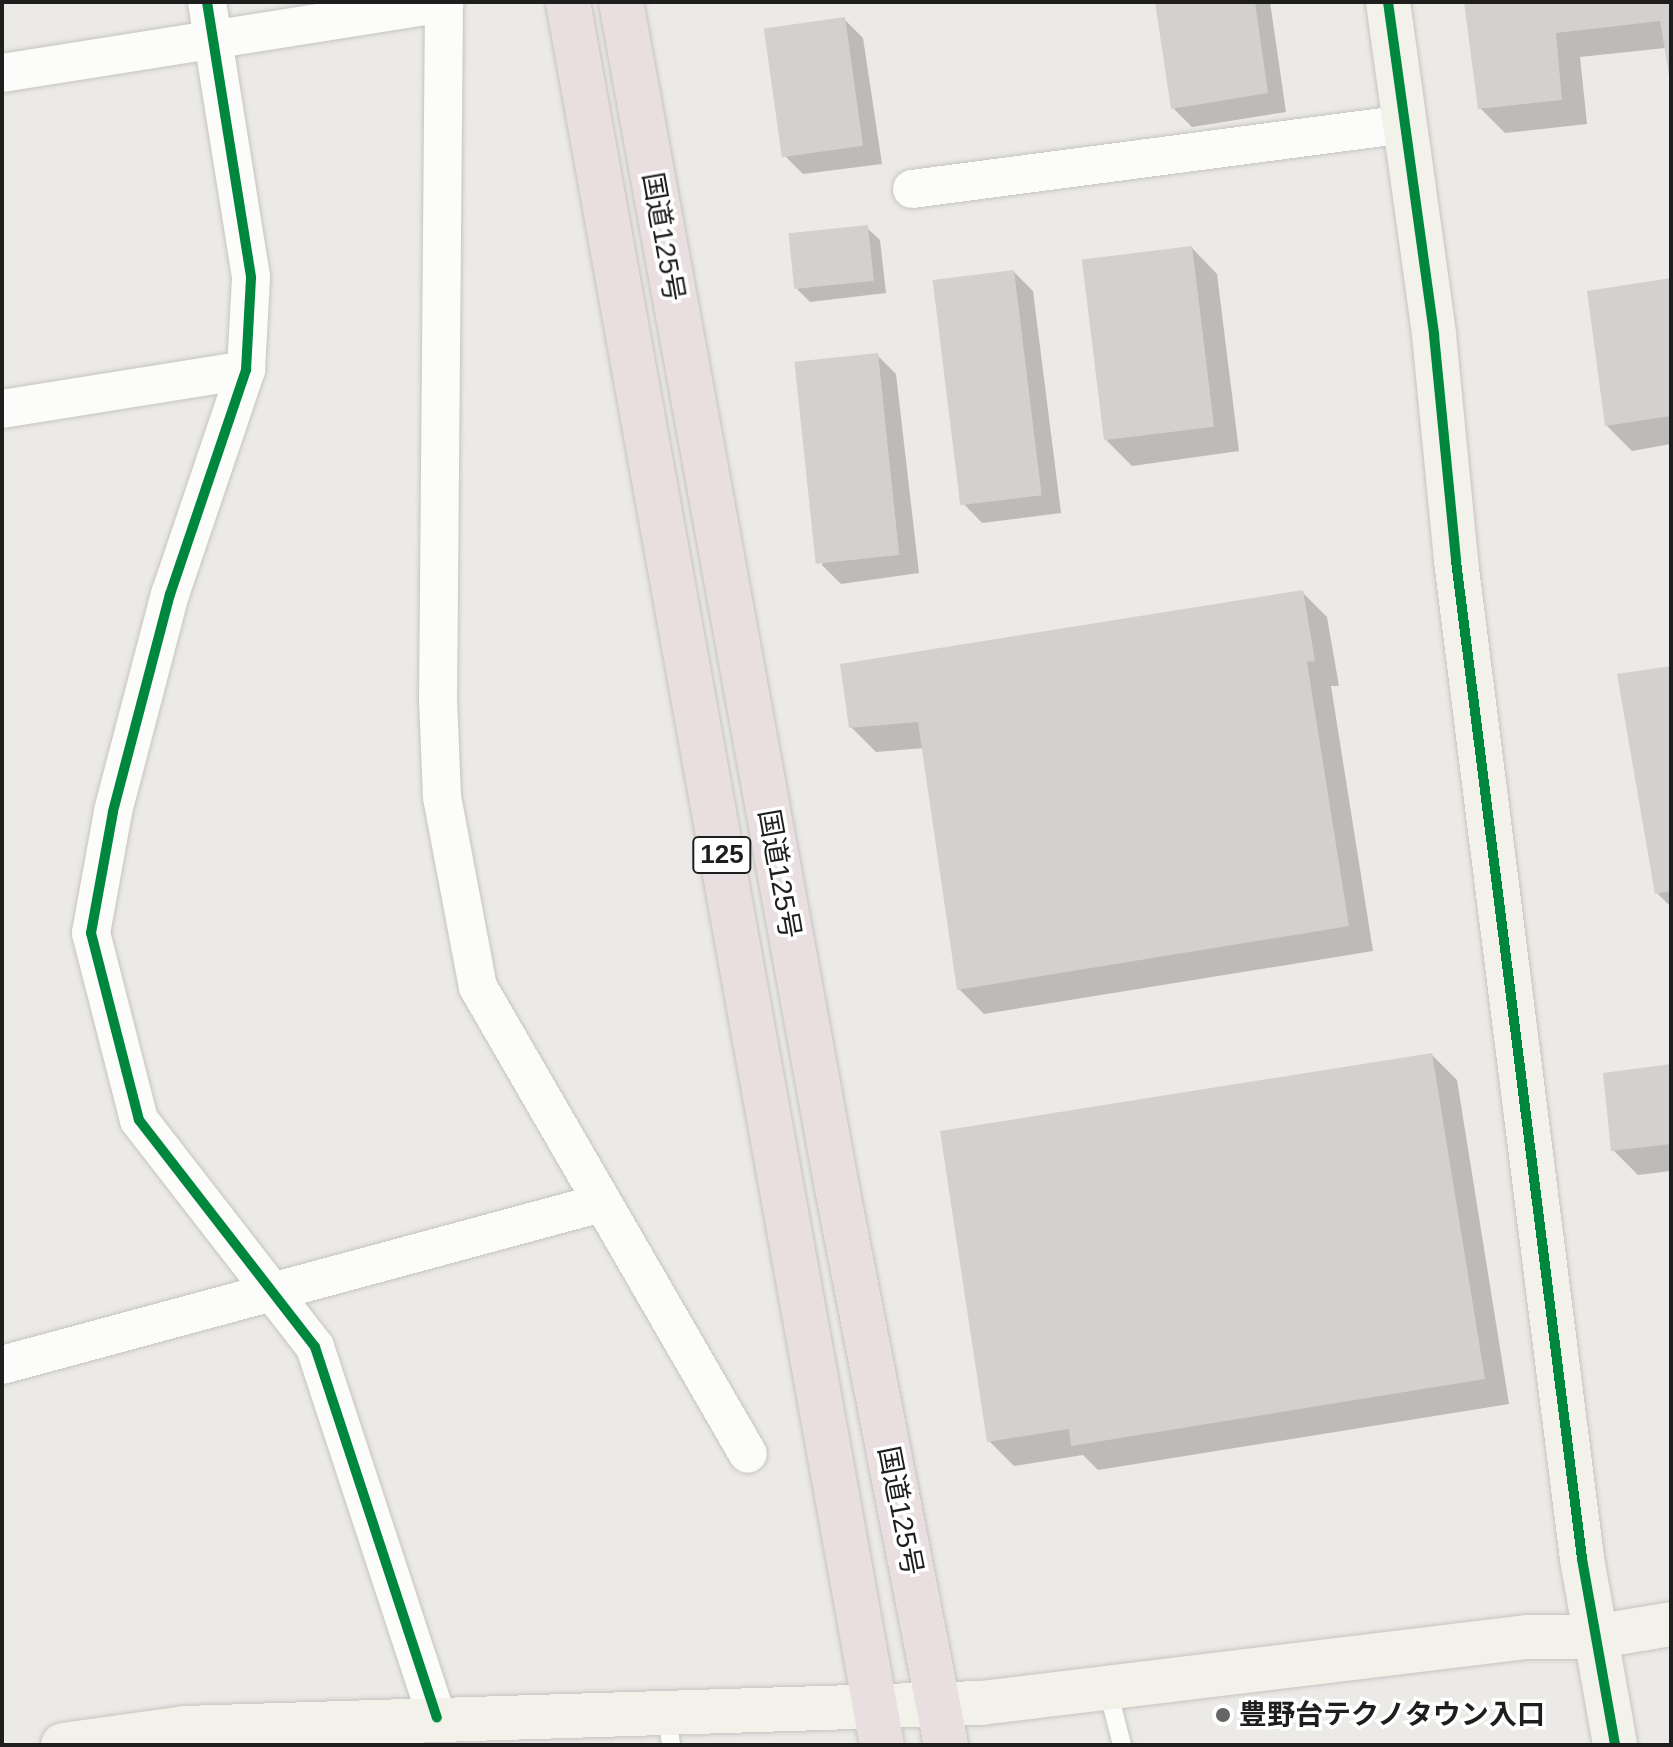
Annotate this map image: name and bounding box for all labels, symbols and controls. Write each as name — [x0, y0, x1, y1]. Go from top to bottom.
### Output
street label: 国道125号 — [635, 170, 691, 304]
street label: 国道125号 — [751, 807, 807, 941]
road number: 125 — [692, 833, 752, 877]
street label: 国道125号 — [871, 1444, 929, 1578]
place label: 豊野台テクノタウン入口 — [1239, 1698, 1547, 1732]
marker: 豊野台テクノタウン入口 — [1214, 1706, 1232, 1724]

